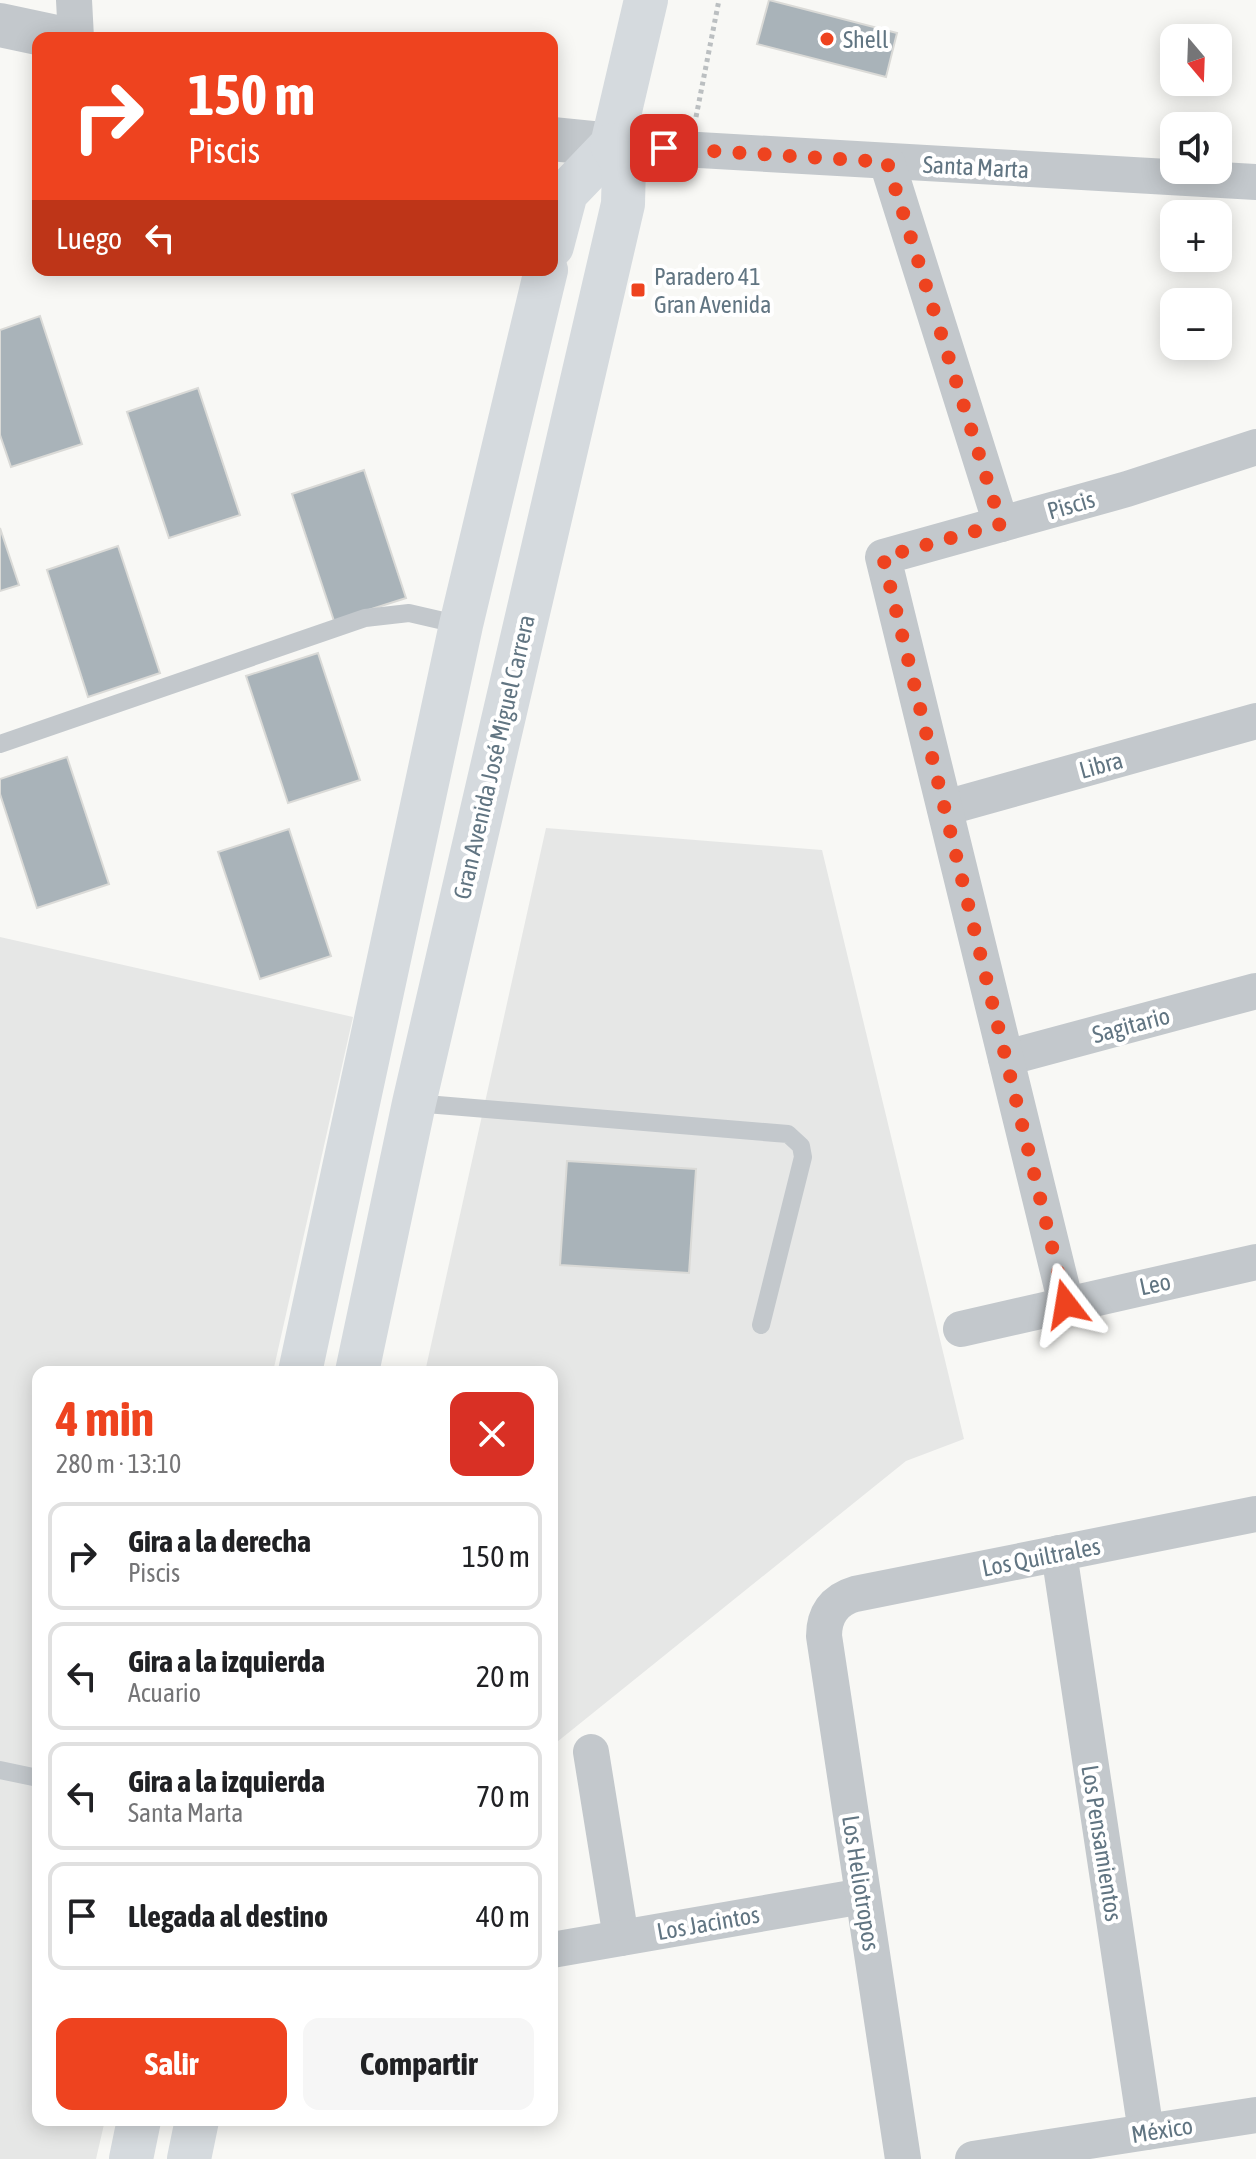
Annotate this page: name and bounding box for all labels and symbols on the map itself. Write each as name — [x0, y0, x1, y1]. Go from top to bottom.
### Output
north arrow — [1160, 24, 1232, 96]
place label: Shell — [843, 26, 889, 53]
marker: Shell — [818, 30, 836, 48]
pin — [630, 114, 698, 182]
street label: Santa Marta — [922, 151, 1030, 183]
place label: Paradero 41 Gran Avenida — [654, 263, 771, 318]
marker: Paradero 41 Gran Avenida — [629, 281, 647, 299]
street label: Piscis — [1044, 485, 1098, 525]
street label: Gran Avenida José Miguel Carrera — [448, 612, 540, 902]
street label: Libra — [1076, 746, 1126, 784]
street label: Sagitario — [1089, 1002, 1173, 1048]
position arrow — [1024, 1262, 1108, 1346]
street label: Leo — [1137, 1268, 1173, 1300]
street label: Los Quiltrales — [980, 1532, 1102, 1582]
street label: Los Pensamientos — [1076, 1763, 1128, 1923]
street label: Los Heliotropos — [837, 1813, 885, 1953]
street label: Los Jacintos — [655, 1901, 761, 1945]
street label: México — [1129, 2112, 1195, 2148]

